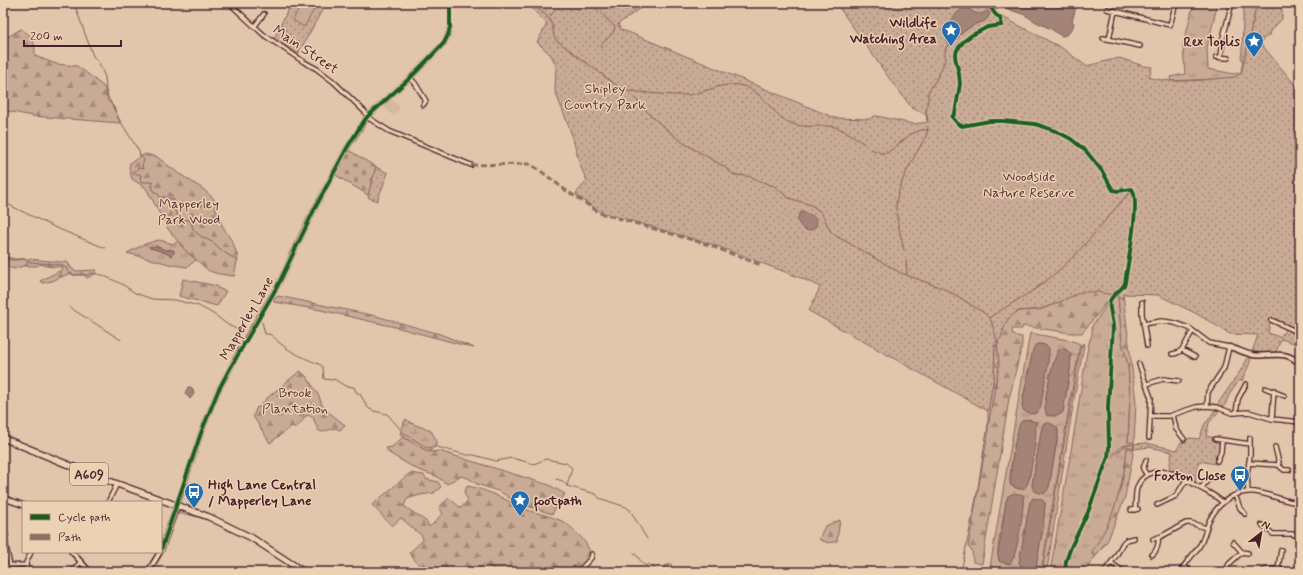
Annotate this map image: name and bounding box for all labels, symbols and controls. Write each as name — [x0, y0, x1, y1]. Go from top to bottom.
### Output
place label: Wildlife Watching Area — [849, 14, 937, 51]
place icon: Wildlife Watching Area — [940, 19, 962, 47]
street label: Main Street — [269, 21, 342, 79]
scale bar — [24, 22, 121, 48]
text: 200 m — [30, 29, 63, 45]
place icon: Rex Toplis — [1243, 30, 1265, 58]
place label: Rex Toplis — [1184, 33, 1241, 51]
park label: Shipley Country Park — [564, 80, 646, 114]
park label: Woodside Nature Reserve — [983, 168, 1075, 202]
park label: Mapperley Park Wood — [158, 195, 220, 229]
street label: Mapperley Lane — [216, 273, 278, 364]
park label: Brook Plantation — [262, 384, 328, 418]
road number: A609 — [70, 463, 108, 485]
bus stop icon: Foxton Close — [1229, 464, 1251, 492]
place label: Foxton Close — [1154, 467, 1226, 485]
place label: High Lane Central / Mapperley Lane — [208, 476, 316, 510]
bus stop icon: High Lane Central / Mapperley Lane — [183, 481, 205, 509]
place icon: footpath — [509, 489, 531, 517]
place label: footpath — [533, 492, 582, 512]
legend — [22, 501, 162, 553]
text: Cycle path — [58, 510, 110, 526]
north arrow — [1241, 513, 1281, 553]
text: N — [1259, 517, 1272, 533]
text: Path — [58, 530, 81, 546]

